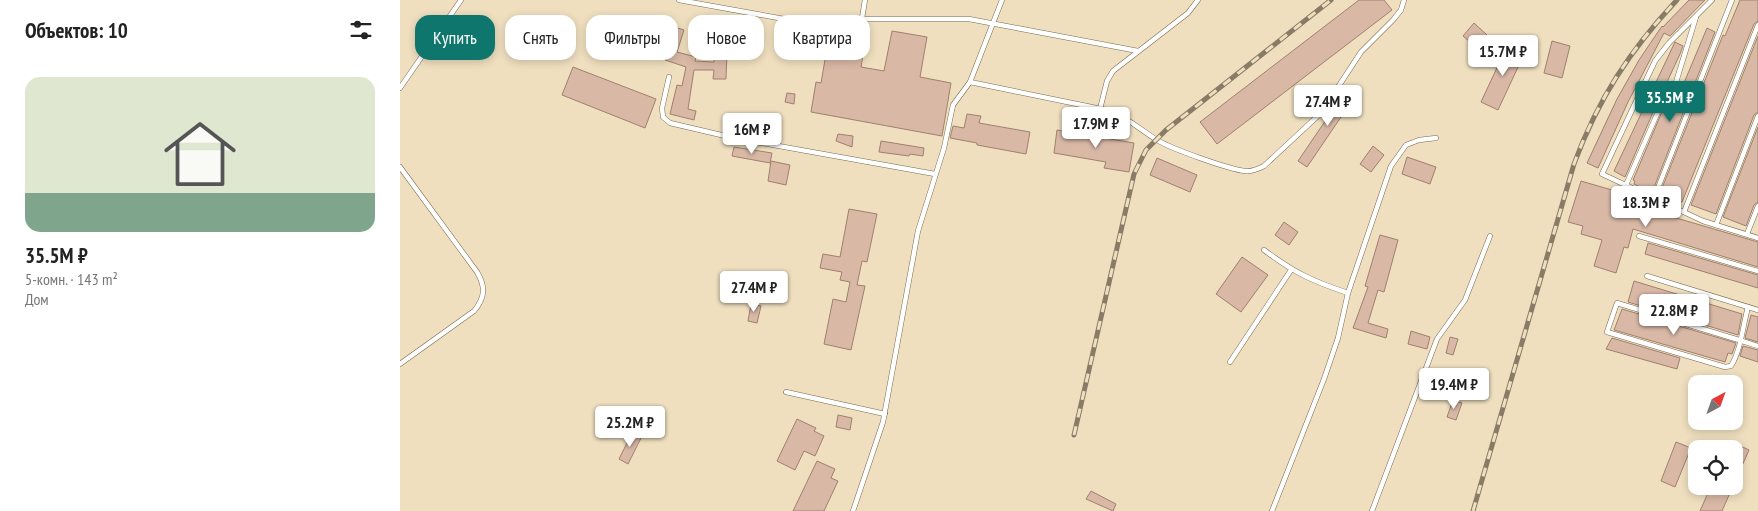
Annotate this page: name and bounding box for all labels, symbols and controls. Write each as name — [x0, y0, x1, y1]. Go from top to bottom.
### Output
chip: Купить — [415, 15, 495, 60]
chip: Снять — [505, 15, 576, 60]
chip: Фильтры — [586, 15, 678, 60]
chip: Новое — [688, 15, 764, 60]
chip: Квартира — [774, 15, 870, 60]
icon: filters — [347, 16, 375, 44]
text: Объектов: 10 — [25, 17, 128, 44]
pin: 15.7M ₽ — [1457, 34, 1549, 77]
text: 15.7M ₽ — [1479, 41, 1527, 61]
pin: 35.5M ₽ — [1624, 80, 1716, 123]
pin: 27.4M ₽ — [1282, 84, 1374, 127]
text: 35.5M ₽ — [1646, 87, 1694, 107]
text: 27.4M ₽ — [1305, 91, 1351, 111]
pin: 17.9M ₽ — [1050, 106, 1142, 149]
icon: home — [155, 109, 245, 199]
pin: 16M ₽ — [717, 112, 787, 155]
text: 17.9M ₽ — [1073, 113, 1119, 133]
text: 16M ₽ — [734, 119, 770, 139]
pin: 18.3M ₽ — [1600, 186, 1692, 228]
text: 18.3M ₽ — [1622, 192, 1670, 212]
text: 35.5M ₽ — [25, 242, 88, 269]
text: 5-комн. · 143 m² — [25, 269, 118, 289]
pin: 27.4M ₽ — [708, 270, 800, 313]
text: 27.4M ₽ — [731, 277, 777, 297]
text: Дом — [25, 289, 49, 309]
pin: 22.8M ₽ — [1628, 294, 1720, 336]
text: 22.8M ₽ — [1650, 300, 1698, 320]
pin: 19.4M ₽ — [1408, 368, 1500, 410]
text: 19.4M ₽ — [1430, 374, 1478, 394]
north arrow — [1688, 375, 1742, 430]
map controls — [1688, 375, 1743, 495]
pin: 25.2M ₽ — [584, 406, 676, 448]
text: 25.2M ₽ — [606, 412, 654, 432]
button: locate — [1688, 440, 1743, 495]

